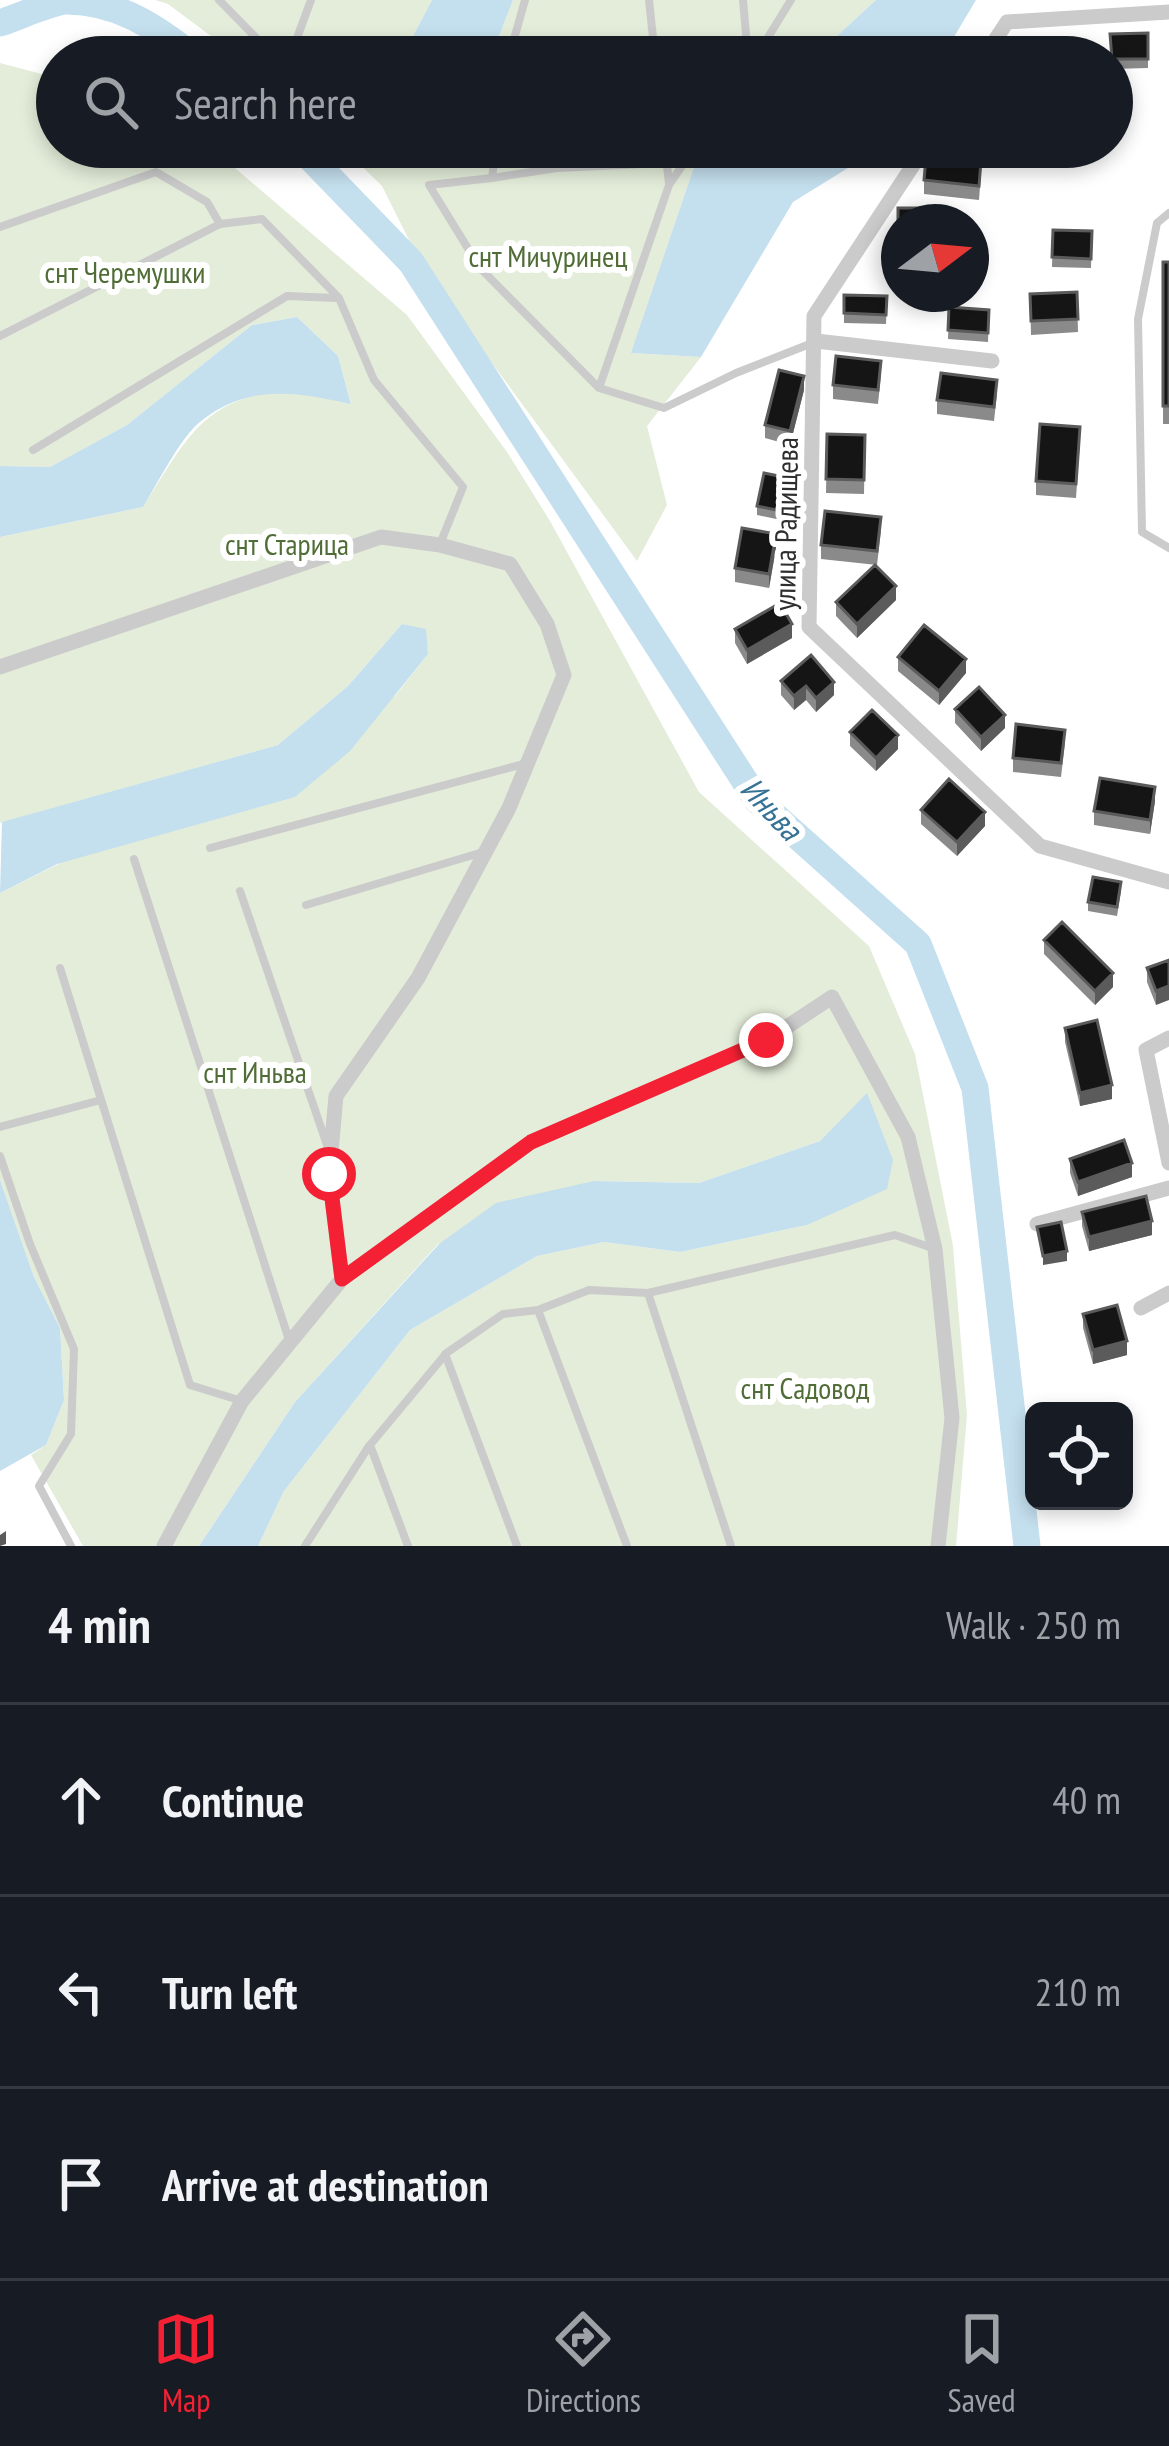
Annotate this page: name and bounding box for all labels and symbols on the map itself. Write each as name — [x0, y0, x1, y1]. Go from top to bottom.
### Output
north arrow — [881, 204, 989, 312]
park label: снт Мичуринец — [468, 236, 628, 275]
park label: снт Черемушки — [45, 252, 205, 291]
street label: улица Радищева — [764, 437, 806, 611]
park label: снт Старица — [225, 524, 349, 563]
water label: Иньва — [732, 767, 813, 850]
route end — [739, 1013, 793, 1067]
park label: снт Иньва — [203, 1052, 307, 1091]
route start — [302, 1147, 356, 1201]
park label: снт Садовод — [741, 1368, 870, 1407]

